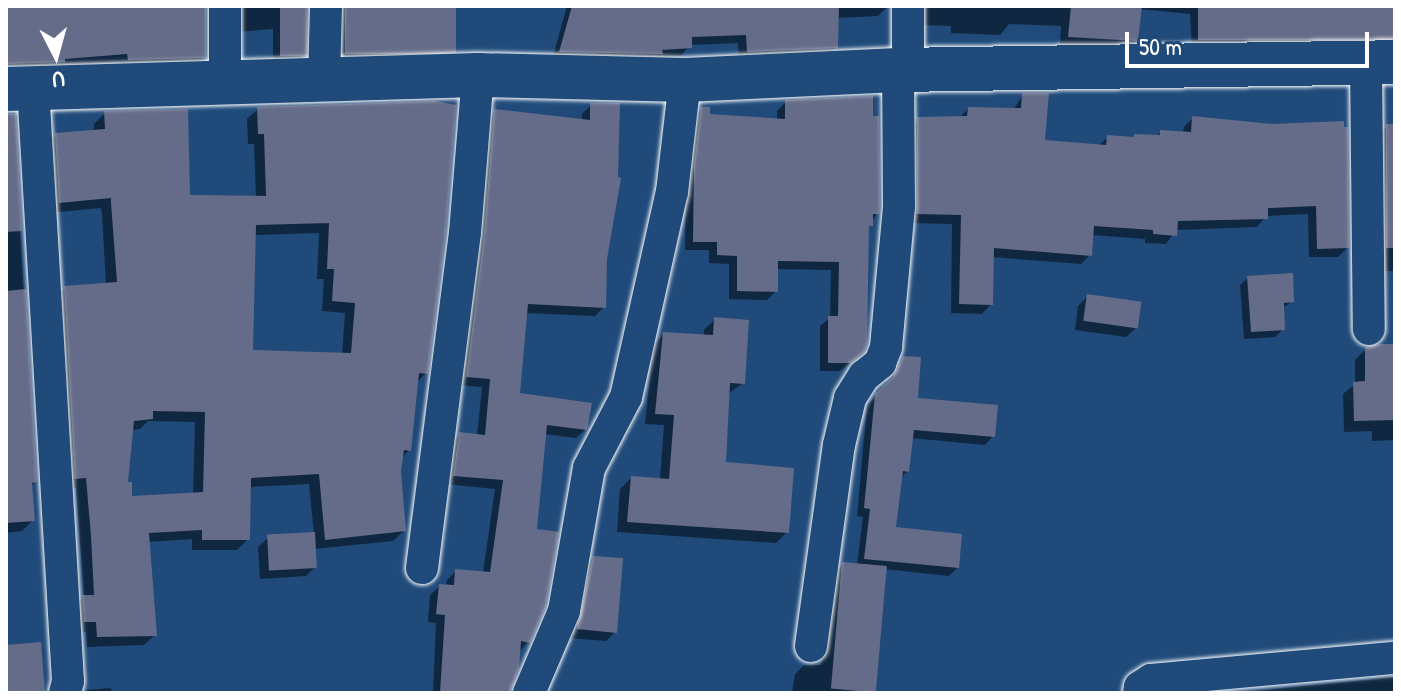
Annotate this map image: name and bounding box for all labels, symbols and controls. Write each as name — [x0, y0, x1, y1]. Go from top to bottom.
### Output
north arrow — [16, 16, 96, 96]
scale bar — [1129, 16, 1373, 66]
text: 50 m — [1139, 30, 1182, 62]
text: U — [51, 64, 66, 95]

